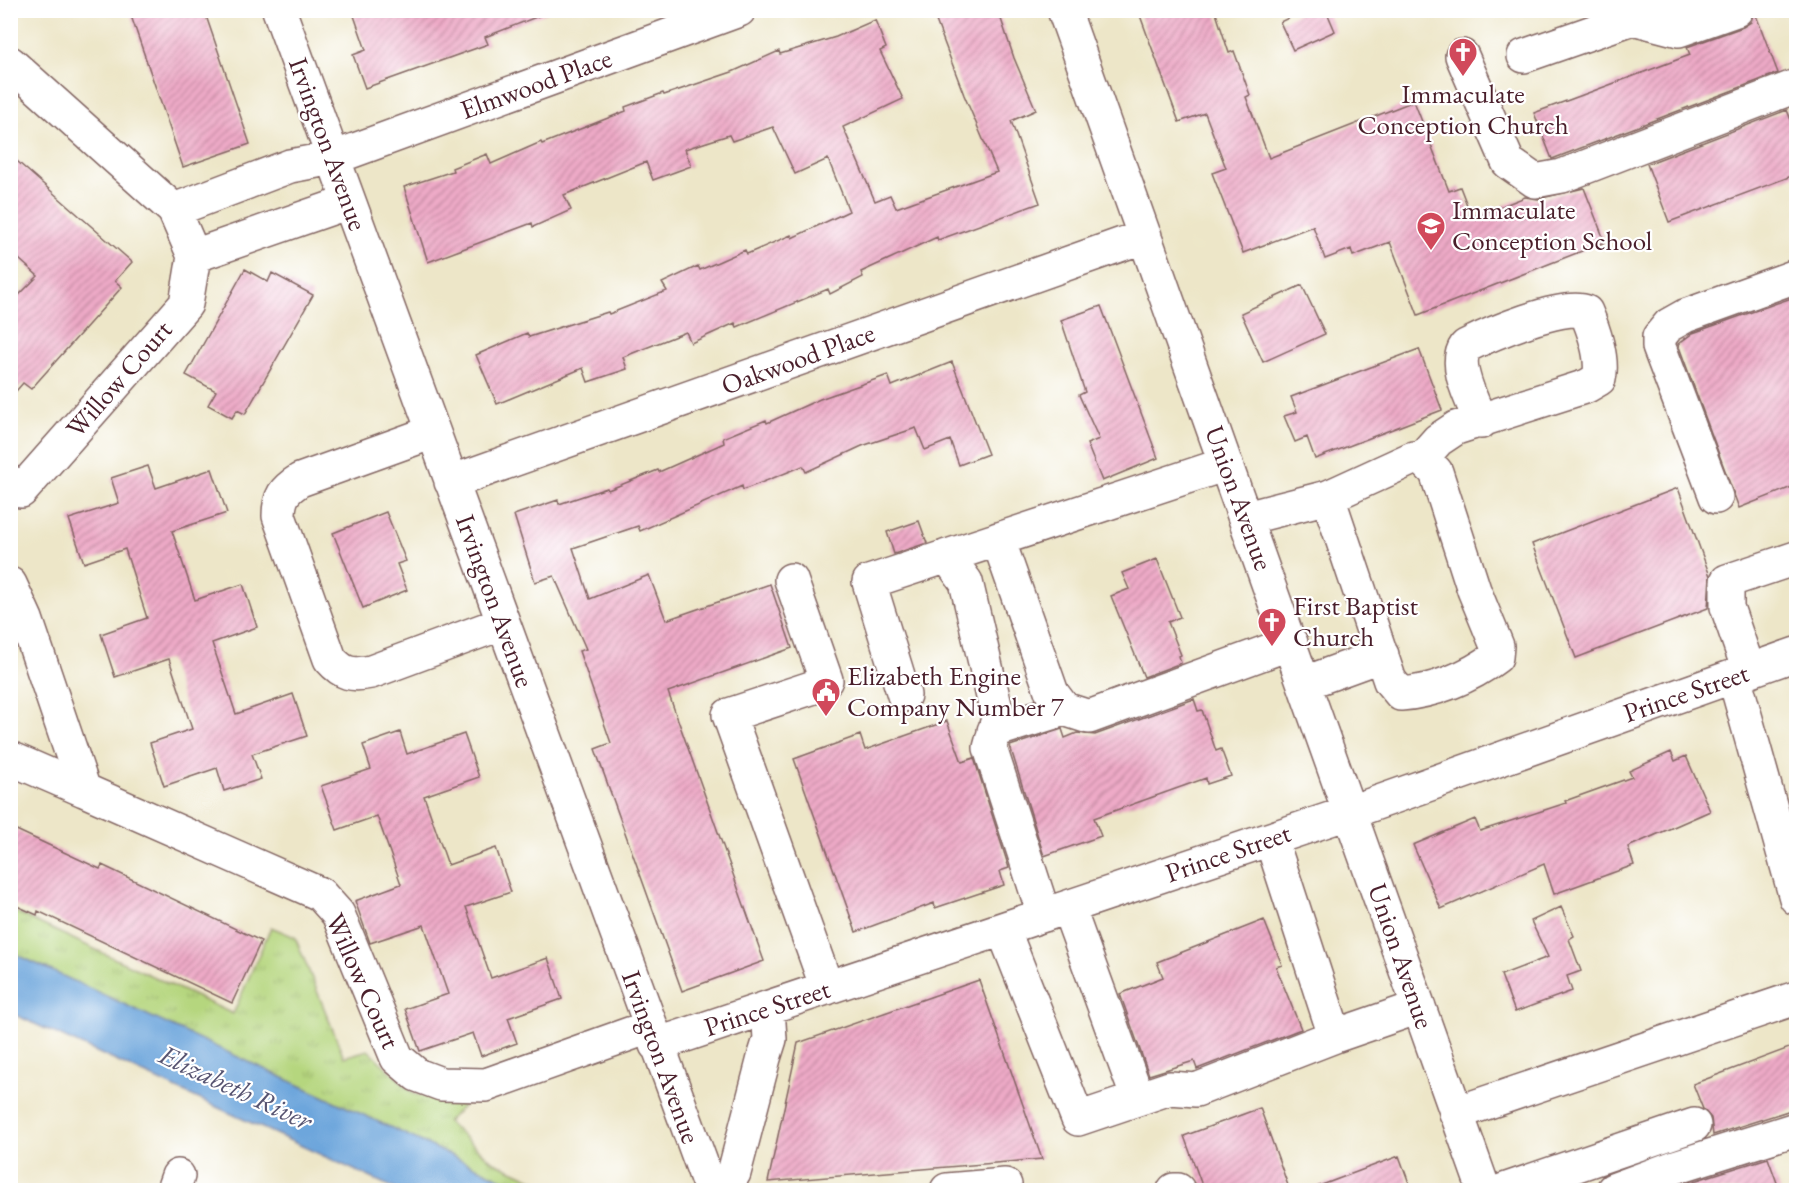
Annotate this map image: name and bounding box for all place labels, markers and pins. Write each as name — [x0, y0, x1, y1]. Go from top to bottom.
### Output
church icon: Immaculate Conception Church — [1447, 36, 1479, 78]
place label: Immaculate Conception Church — [1357, 76, 1569, 142]
place label: Immaculate Conception School — [1452, 192, 1652, 258]
school or university icon: Immaculate Conception School — [1415, 210, 1447, 252]
place label: First Baptist Church — [1293, 588, 1419, 654]
church icon: First Baptist Church — [1256, 606, 1288, 648]
place label: Elizabeth Engine Company Number 7 — [847, 658, 1065, 724]
public building icon: Elizabeth Engine Company Number 7 — [810, 676, 842, 718]

